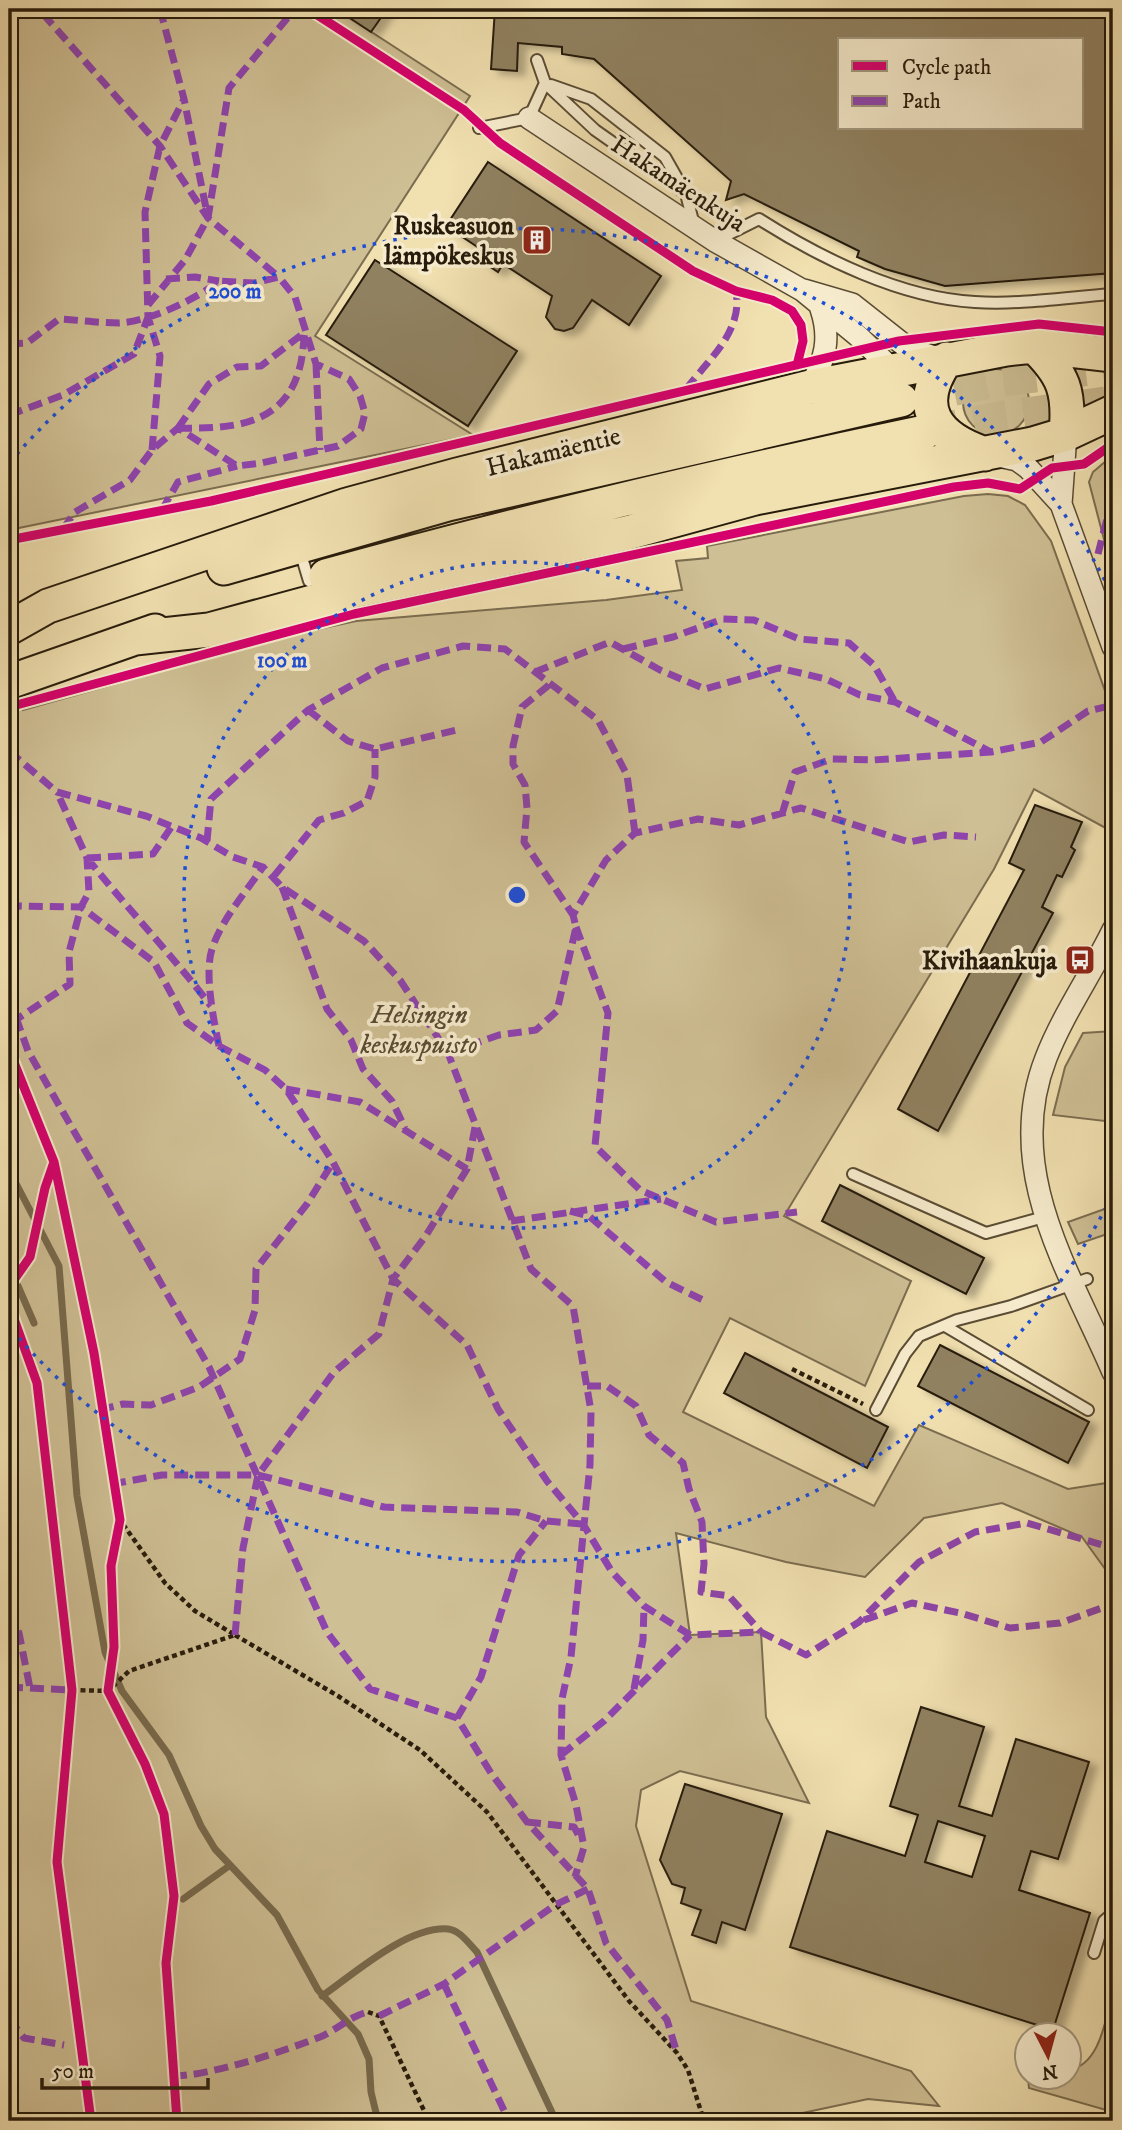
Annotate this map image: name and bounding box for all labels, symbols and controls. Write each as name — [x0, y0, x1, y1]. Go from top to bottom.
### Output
legend — [838, 38, 1084, 130]
text: Cycle path — [902, 55, 991, 81]
text: Path — [902, 89, 941, 115]
street label: Hakamäenkuja — [604, 128, 752, 240]
place label: Ruskeasuon lämpökeskus — [383, 210, 514, 273]
building icon: Ruskeasuon lämpökeskus — [520, 223, 554, 257]
text: 200 m — [208, 279, 262, 305]
street label: Hakamäentie — [483, 420, 624, 485]
text: 100 m — [257, 648, 307, 674]
centre of rings — [505, 883, 529, 907]
bus stop icon: Kivihaankuja — [1063, 943, 1097, 977]
place label: Kivihaankuja — [922, 945, 1058, 978]
park label: Helsingin keskuspuisto — [359, 999, 478, 1062]
north arrow — [1014, 2022, 1084, 2092]
scale bar — [42, 2046, 208, 2090]
text: 50 m — [52, 2059, 94, 2085]
text: N — [1040, 2059, 1059, 2084]

